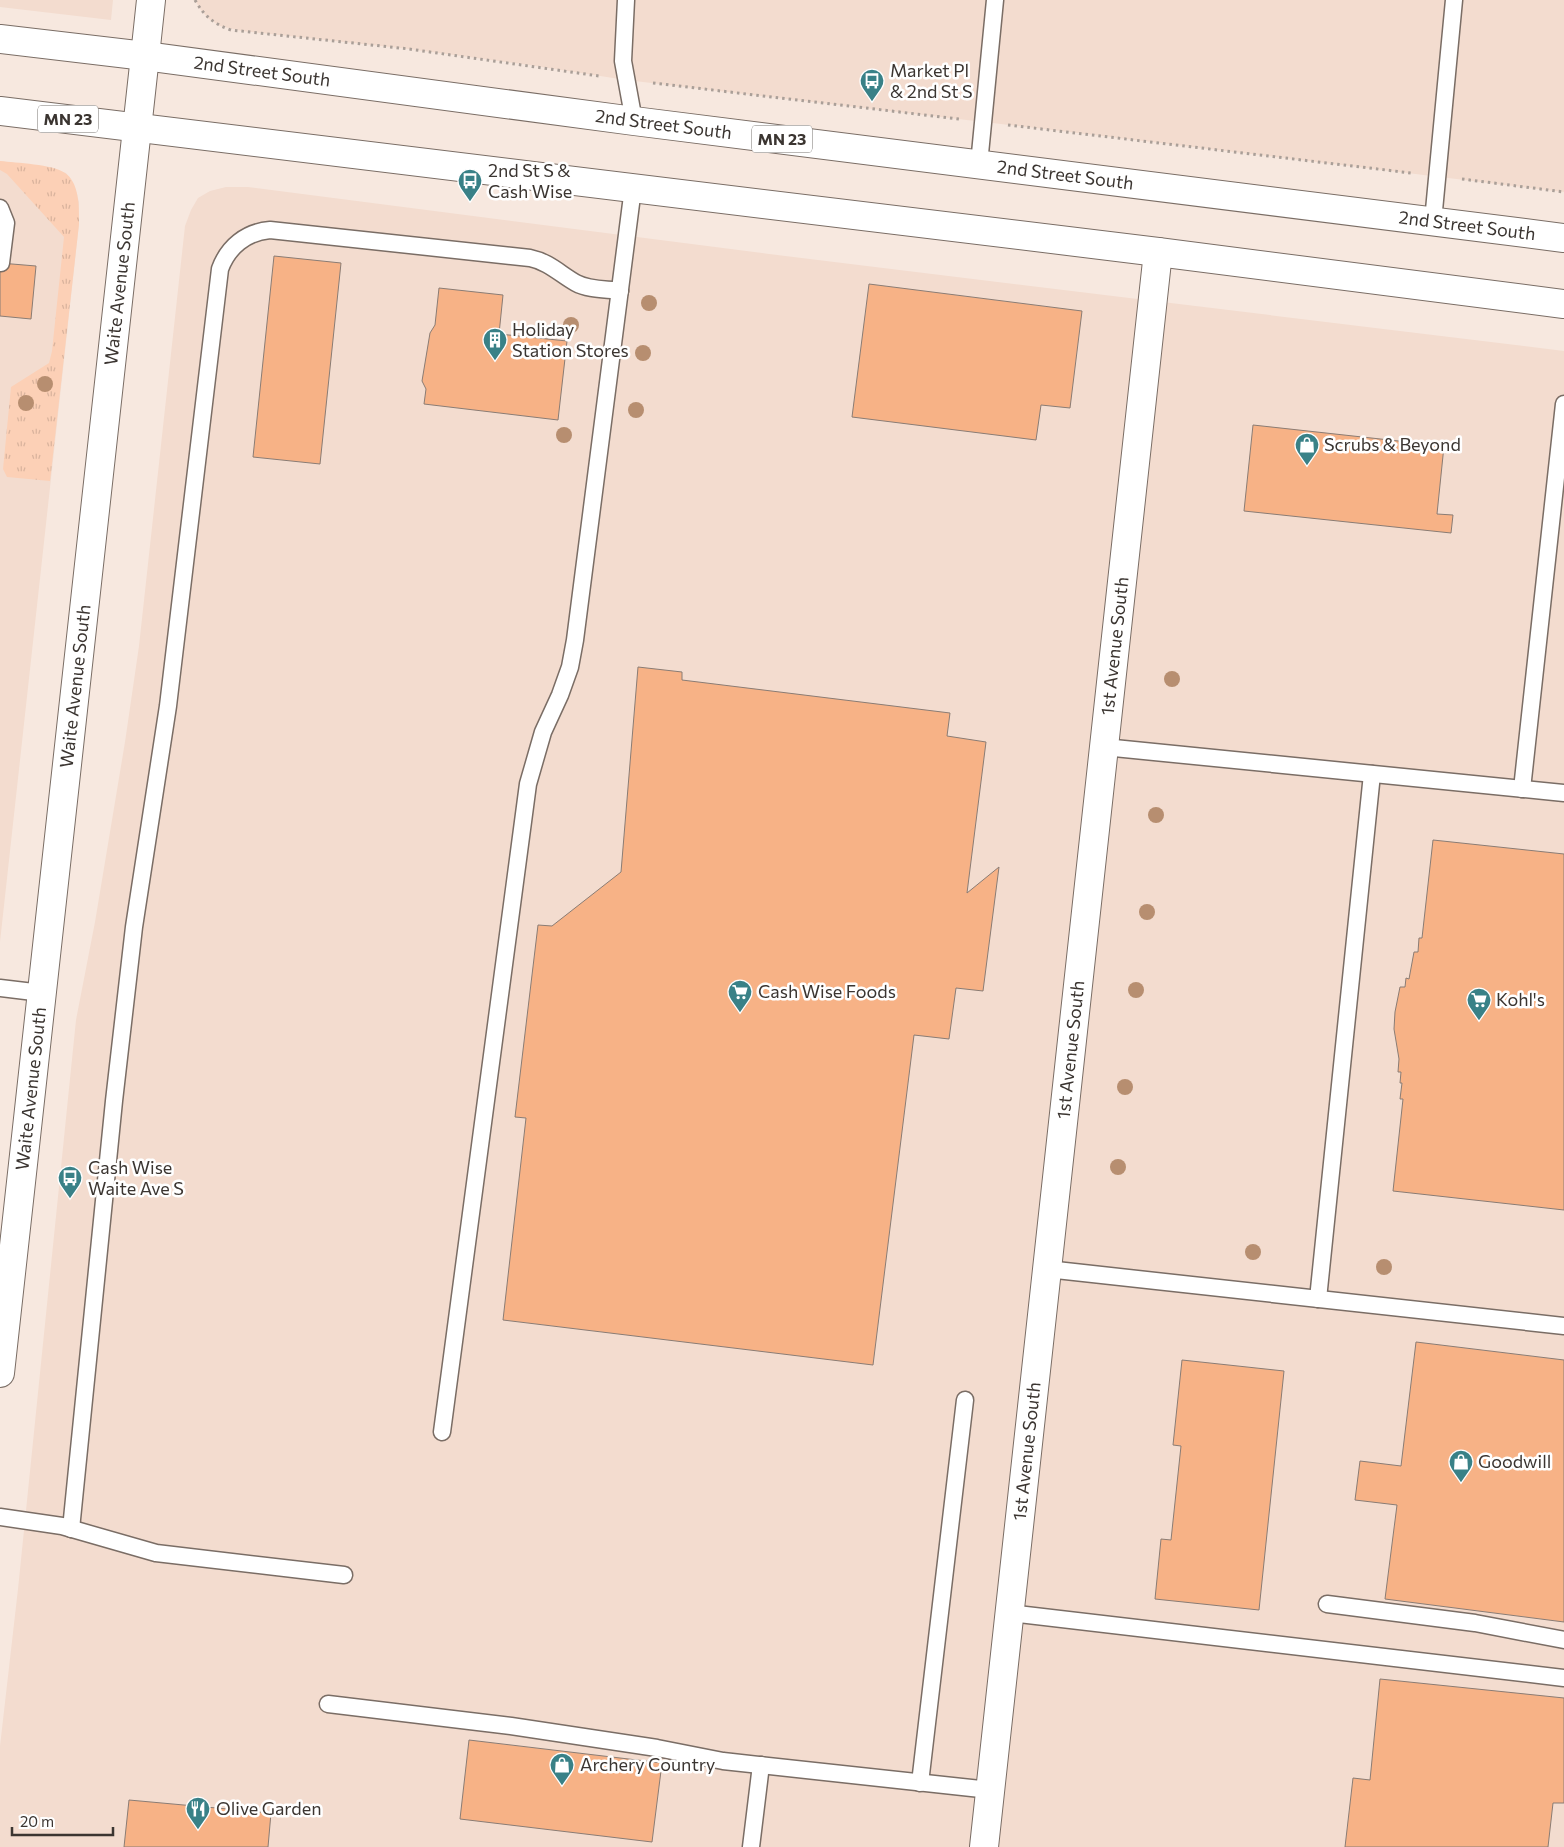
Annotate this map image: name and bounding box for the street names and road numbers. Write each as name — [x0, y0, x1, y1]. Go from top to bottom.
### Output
street label: 2nd Street South — [192, 51, 332, 91]
street label: 2nd Street South — [594, 104, 733, 143]
road number: MN 23 — [38, 106, 98, 132]
road number: MN 23 — [752, 126, 812, 152]
street label: 2nd Street South — [996, 155, 1135, 194]
street label: Waite Avenue South — [99, 201, 139, 366]
street label: 2nd Street South — [1398, 205, 1537, 244]
street label: 1st Avenue South — [1096, 576, 1132, 716]
street label: Waite Avenue South — [55, 603, 95, 769]
street label: 1st Avenue South — [1051, 979, 1088, 1120]
street label: Waite Avenue South — [10, 1006, 50, 1171]
street label: 1st Avenue South — [1008, 1381, 1045, 1522]

